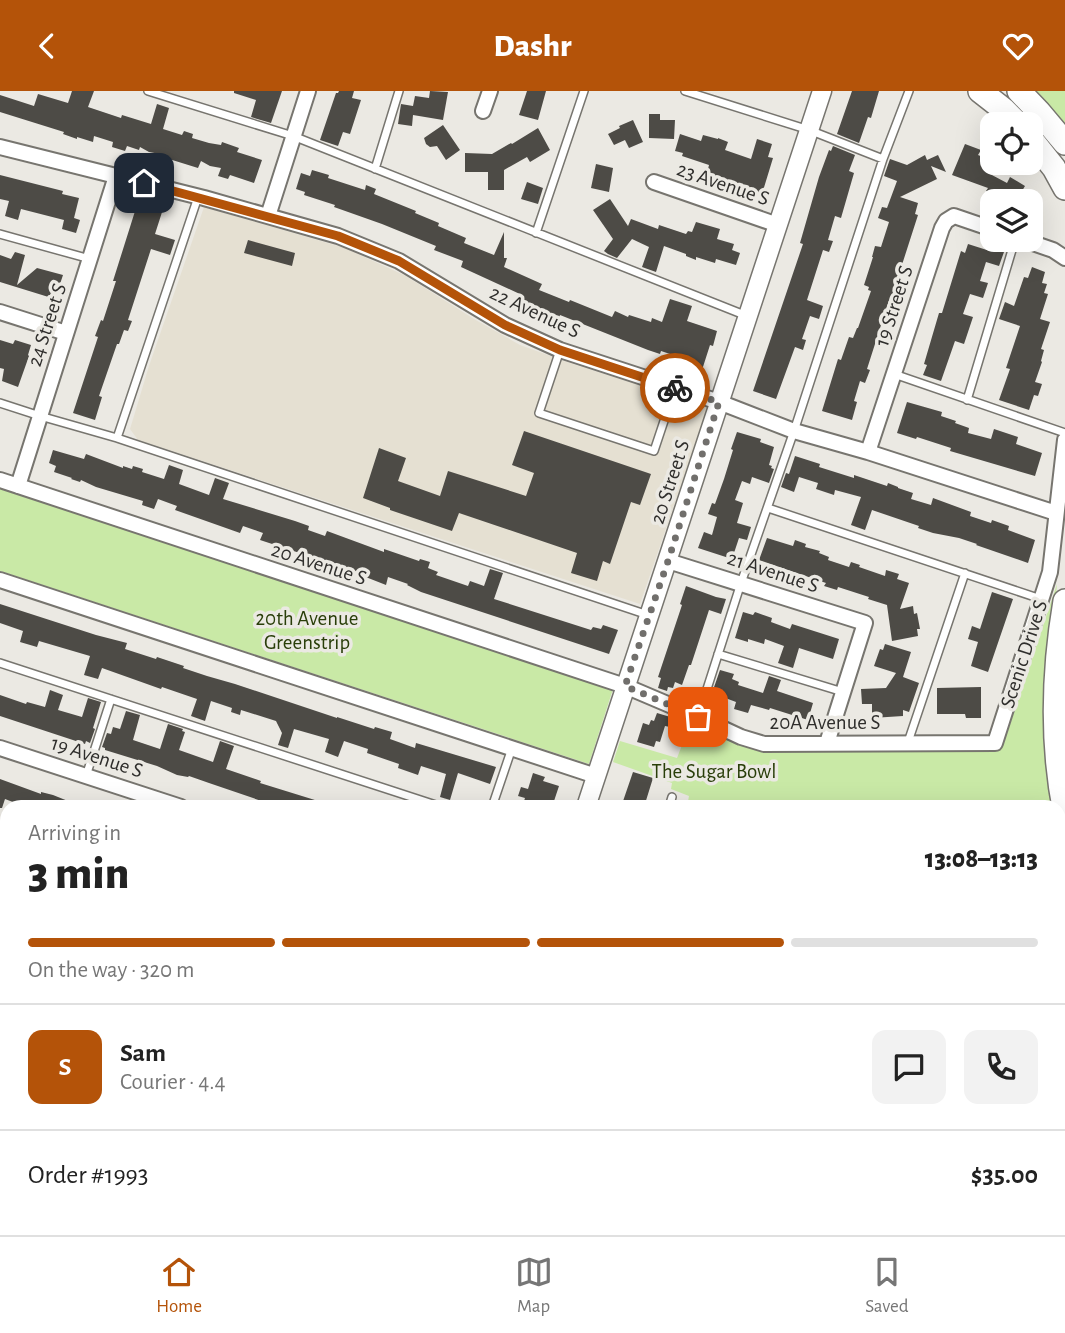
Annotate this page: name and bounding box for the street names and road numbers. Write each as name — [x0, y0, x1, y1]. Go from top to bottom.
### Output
street label: 23 Avenue S — [674, 158, 772, 210]
street label: 19 Street S — [871, 263, 917, 349]
street label: 24 Street S — [24, 281, 70, 369]
street label: 22 Avenue S — [487, 282, 584, 342]
street label: 20 Street S — [647, 437, 693, 527]
street label: 20 Avenue S — [269, 539, 369, 589]
street label: 21 Avenue S — [725, 547, 821, 597]
street label: Scenic Drive S — [997, 598, 1051, 710]
street label: 20A Avenue S — [770, 712, 881, 733]
street label: 19 Avenue S — [49, 732, 146, 782]

